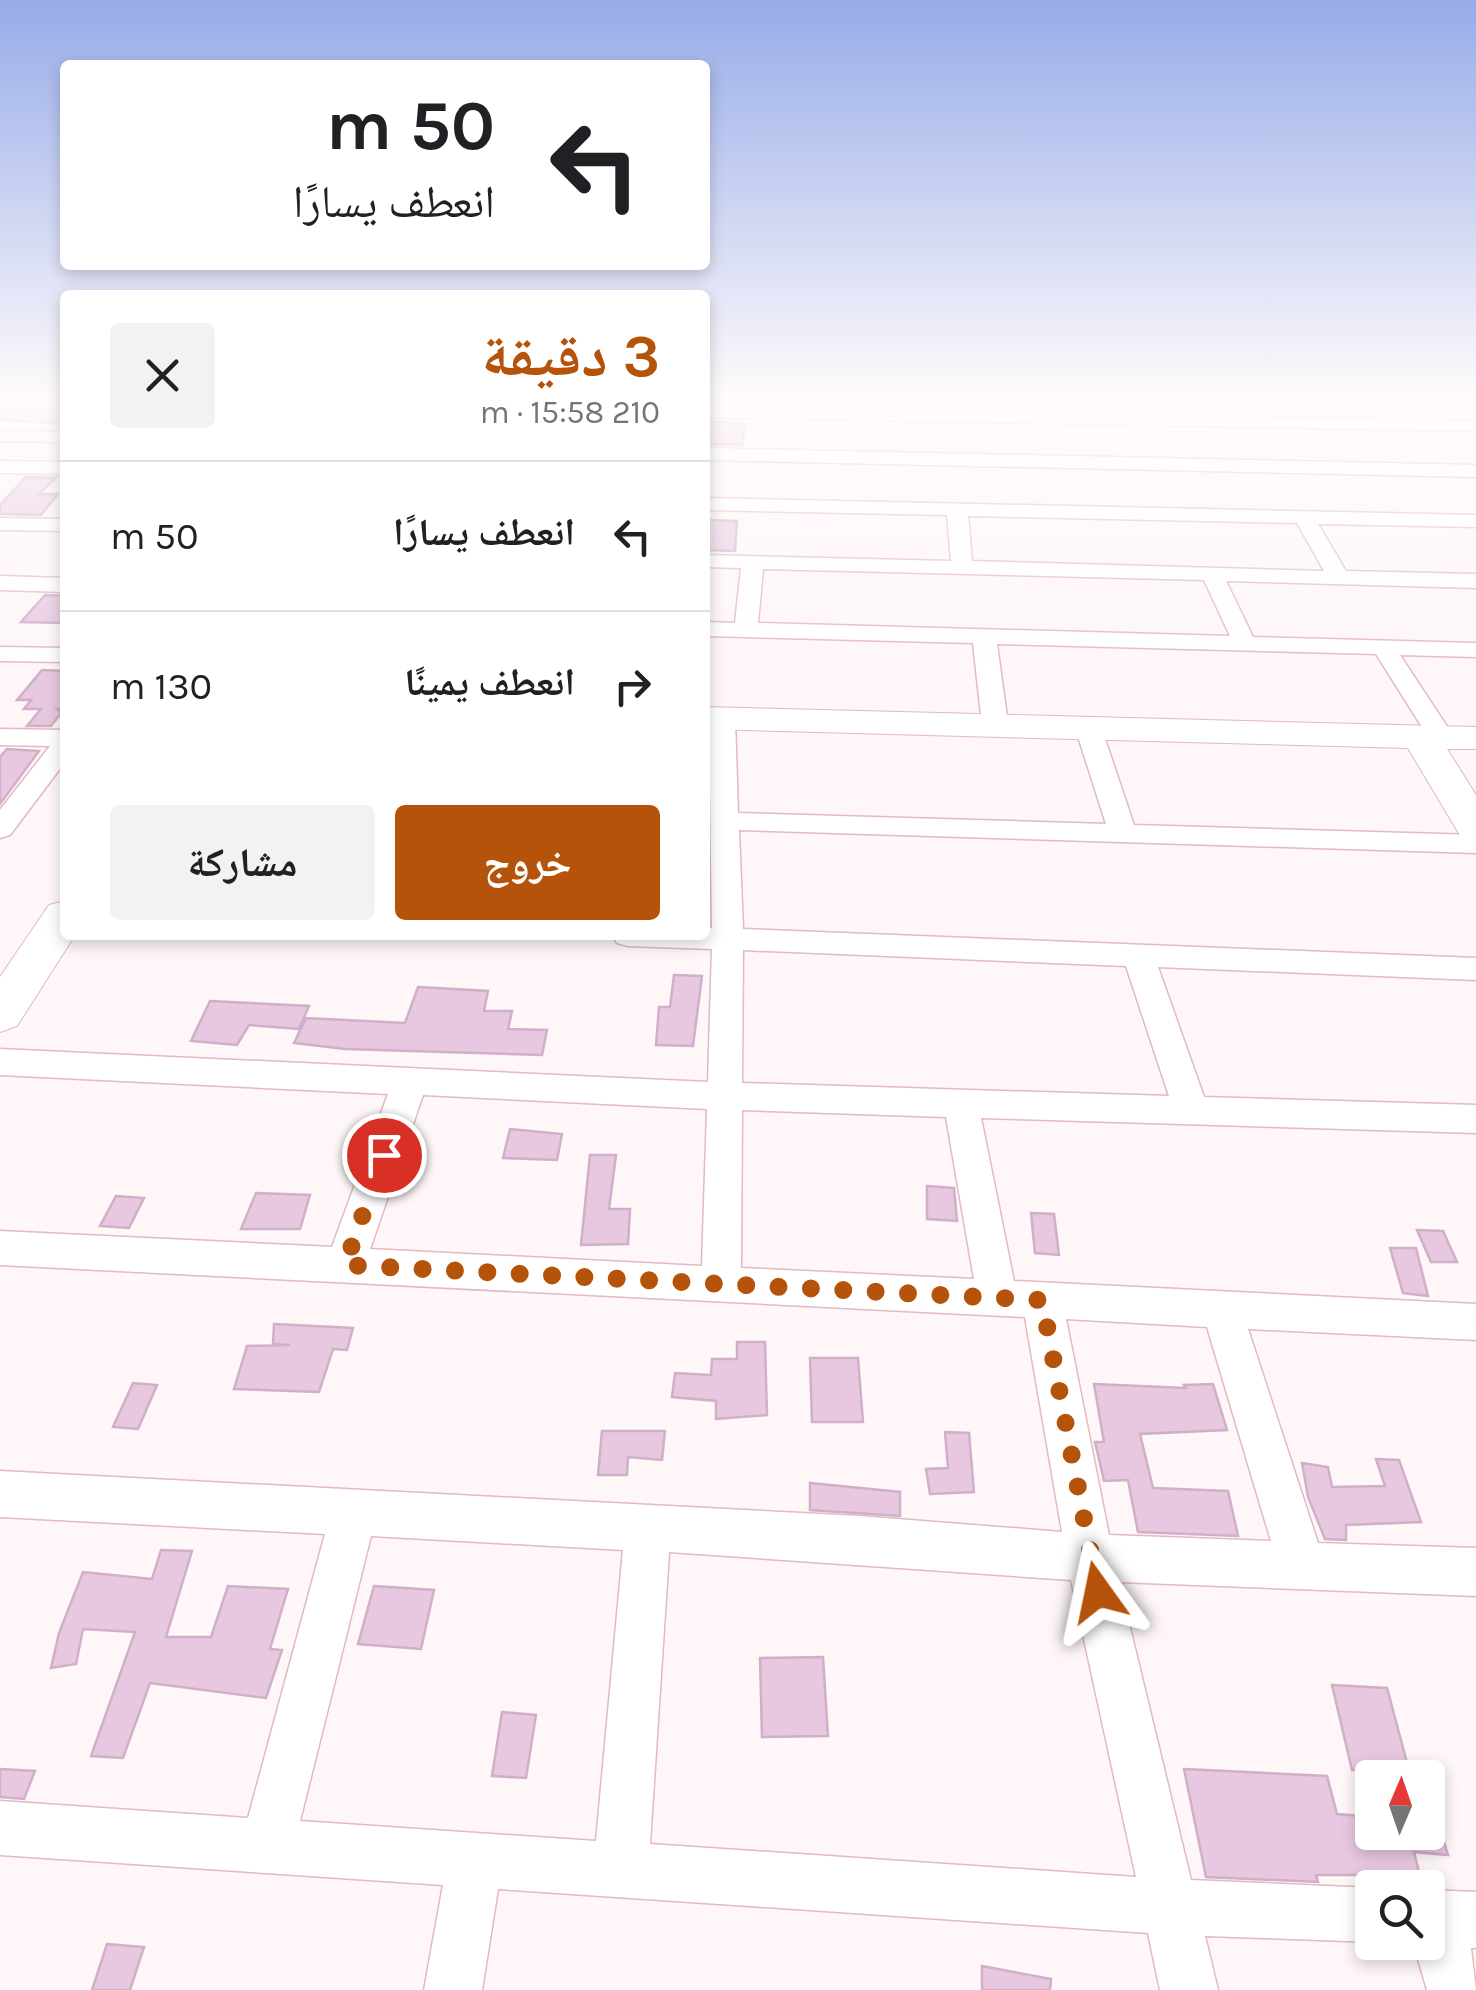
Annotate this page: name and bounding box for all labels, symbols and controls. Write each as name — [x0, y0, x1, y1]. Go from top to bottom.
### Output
text: 50 m — [326, 85, 495, 167]
icon: left — [530, 100, 660, 230]
text: انعطف يسارًا — [293, 176, 495, 228]
text: 3 دقيقة — [481, 321, 660, 391]
button: close — [110, 323, 215, 428]
text: 210 m · 15:58 — [480, 394, 660, 431]
icon: left — [605, 509, 660, 564]
text: انعطف يسارًا — [393, 510, 575, 555]
text: 50 m — [110, 514, 199, 559]
icon: right — [605, 659, 660, 714]
text: انعطف يمينًا — [404, 660, 575, 705]
text: 130 m — [110, 664, 212, 709]
button: مشاركة — [110, 805, 375, 920]
button: خروج — [395, 805, 660, 920]
pin — [342, 1113, 427, 1198]
icon: arrive — [357, 1128, 412, 1183]
position arrow — [1046, 1540, 1150, 1644]
north arrow — [1355, 1760, 1445, 1850]
map controls — [1355, 1760, 1445, 1960]
button: search — [1355, 1870, 1445, 1960]

